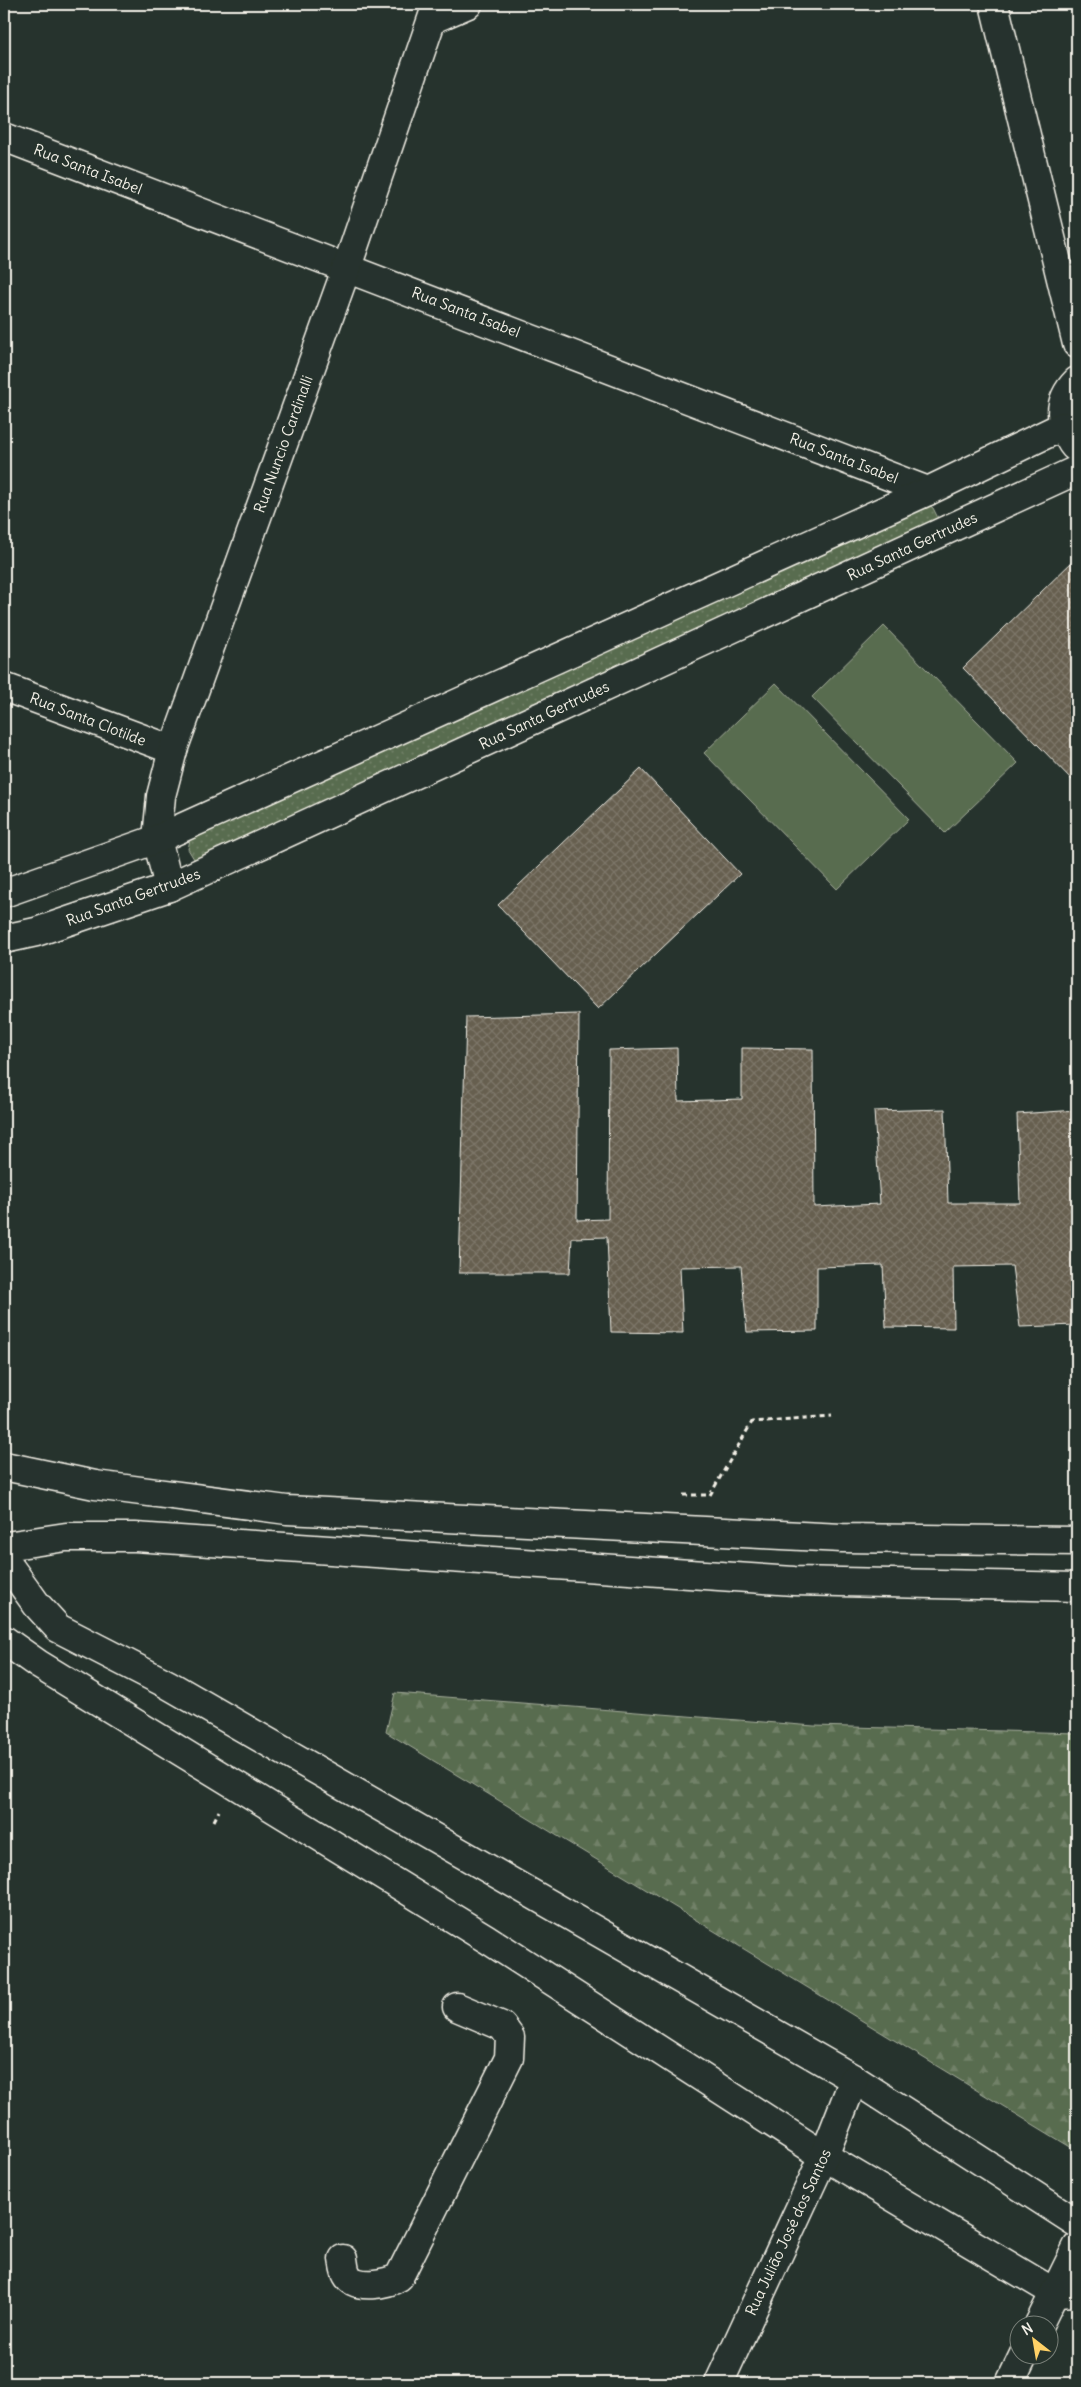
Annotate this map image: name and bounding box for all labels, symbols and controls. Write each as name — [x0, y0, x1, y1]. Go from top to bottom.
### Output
street label: Rua Santa Isabel — [31, 140, 145, 198]
street label: Rua Santa Isabel — [409, 283, 523, 341]
street label: Rua Nuncio Cardinalli — [249, 373, 317, 515]
street label: Rua Santa Isabel — [787, 429, 901, 487]
street label: Rua Santa Gertrudes — [844, 507, 980, 585]
street label: Rua Santa Gertrudes — [476, 676, 612, 754]
street label: Rua Santa Clotilde — [27, 688, 149, 750]
street label: Rua Santa Gertrudes — [63, 864, 203, 930]
street label: Rua Julião José dos Santos — [741, 2145, 835, 2318]
north arrow — [1008, 2314, 1058, 2364]
text: N — [1019, 2319, 1036, 2339]

